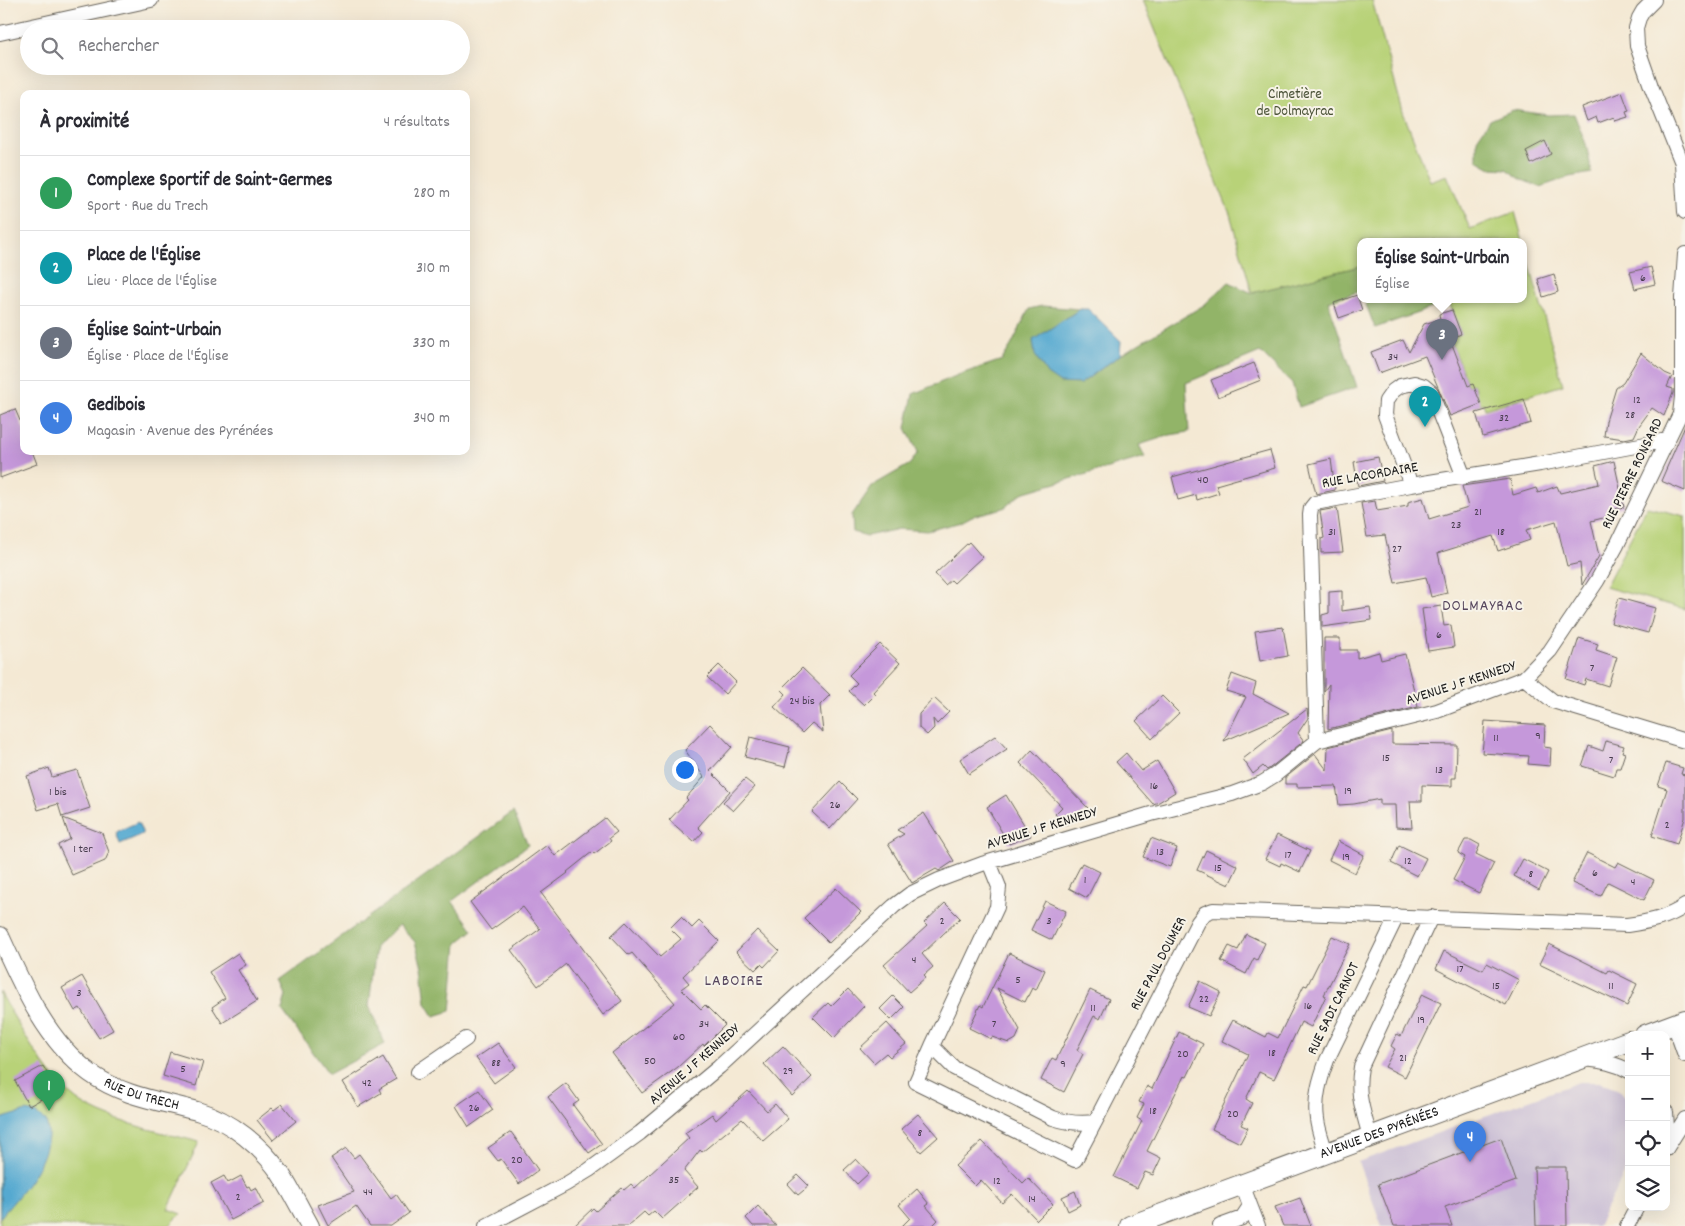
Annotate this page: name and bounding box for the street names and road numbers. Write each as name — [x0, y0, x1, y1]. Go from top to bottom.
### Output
street label: RUE PIERRE RONSARD — [1597, 415, 1670, 533]
street label: RUE LACORDAIRE — [1320, 457, 1420, 495]
street label: AVENUE J F KENNEDY — [1403, 656, 1519, 712]
street label: AVENUE J F KENNEDY — [984, 802, 1101, 856]
street label: RUE PAUL DOUMER — [1125, 913, 1193, 1015]
street label: RUE SADI CARNOT — [1302, 959, 1366, 1059]
street label: AVENUE J F KENNEDY — [644, 1019, 746, 1111]
street label: RUE DU TRECH — [99, 1072, 181, 1117]
street label: AVENUE DES PYRÉNÉES — [1317, 1101, 1442, 1166]

